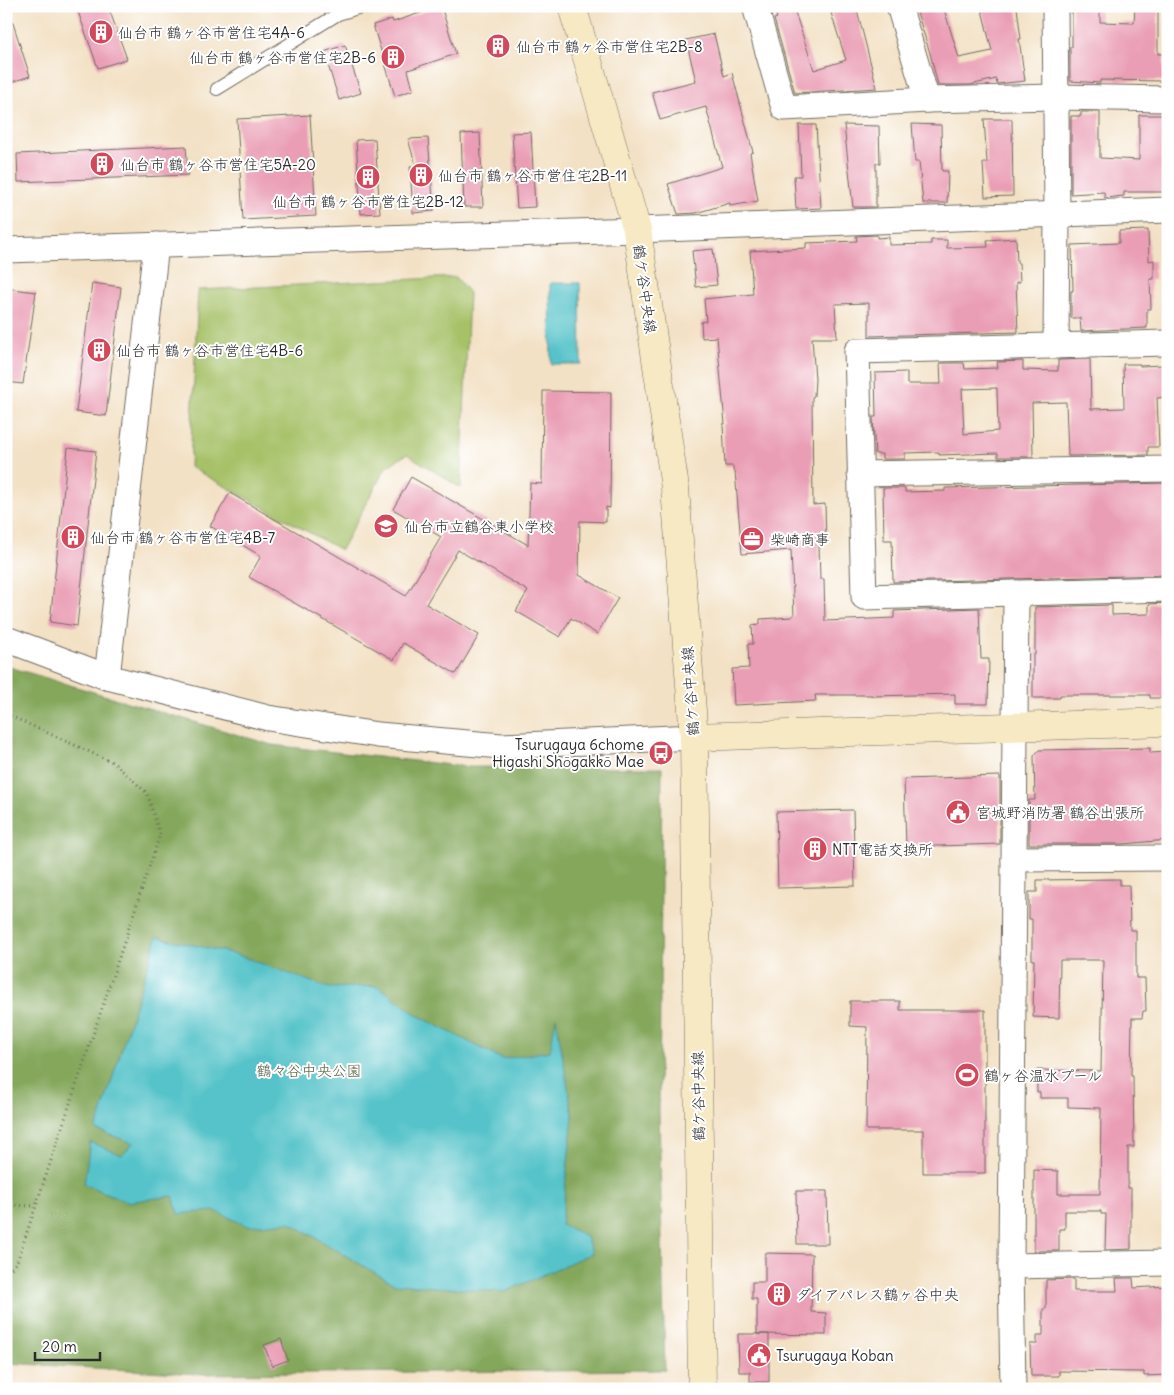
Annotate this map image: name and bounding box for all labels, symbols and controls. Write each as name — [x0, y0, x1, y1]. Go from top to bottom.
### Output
building icon: 仙台市 鶴ヶ谷市営住宅4A-6 — [88, 19, 114, 45]
place label: 仙台市 鶴ヶ谷市営住宅4A-6 — [118, 23, 305, 42]
building icon: 仙台市 鶴ヶ谷市営住宅2B-8 — [485, 33, 511, 59]
place label: 仙台市 鶴ヶ谷市営住宅2B-8 — [516, 37, 703, 56]
building icon: 仙台市 鶴ヶ谷市営住宅2B-6 — [380, 44, 406, 70]
place label: 仙台市 鶴ヶ谷市営住宅2B-6 — [189, 48, 376, 67]
building icon: 仙台市 鶴ヶ谷市営住宅5A-20 — [89, 151, 115, 177]
place label: 仙台市 鶴ヶ谷市営住宅5A-20 — [120, 155, 316, 174]
building icon: 仙台市 鶴ヶ谷市営住宅2B-11 — [408, 162, 434, 188]
building icon: 仙台市 鶴ヶ谷市営住宅2B-12 — [355, 164, 381, 190]
place label: 仙台市 鶴ヶ谷市営住宅2B-11 — [438, 166, 627, 185]
place label: 仙台市 鶴ヶ谷市営住宅2B-12 — [272, 192, 464, 211]
street label: 鶴ケ谷中央線 — [629, 243, 661, 335]
building icon: 仙台市 鶴ヶ谷市営住宅4B-6 — [86, 337, 112, 363]
place label: 仙台市 鶴ヶ谷市営住宅4B-6 — [116, 341, 303, 360]
school or university icon: 仙台市立鶴谷東小学校 — [373, 513, 399, 539]
place label: 仙台市立鶴谷東小学校 — [404, 517, 554, 536]
building icon: 仙台市 鶴ヶ谷市営住宅4B-7 — [60, 524, 86, 550]
office icon: 柴崎商事 — [739, 526, 765, 552]
place label: 仙台市 鶴ヶ谷市営住宅4B-7 — [90, 528, 275, 547]
place label: 柴崎商事 — [770, 530, 830, 549]
street label: 鶴ケ谷中央線 — [677, 645, 703, 737]
place label: Tsurugaya 6chome Higashi Shōgakkō Mae — [492, 735, 644, 771]
bus stop icon: Tsurugaya 6chome Higashi Shōgakkō Mae — [648, 740, 674, 766]
public building icon: 宮城野消防署 鶴谷出張所 — [945, 799, 971, 825]
place label: 宮城野消防署 鶴谷出張所 — [976, 803, 1145, 822]
building icon: NTT電話交換所 — [802, 836, 828, 862]
place label: NTT電話交換所 — [832, 840, 933, 859]
street label: 鶴ケ谷中央線 — [688, 1051, 708, 1141]
park label: 鶴々谷中央公園 — [256, 1061, 362, 1080]
sports icon: 鶴ヶ谷温水プール — [954, 1062, 980, 1088]
place label: 鶴ヶ谷温水プール — [984, 1066, 1102, 1085]
building icon: ダイアパレス鶴ヶ谷中央 — [766, 1281, 792, 1307]
place label: ダイアパレス鶴ヶ谷中央 — [796, 1285, 959, 1304]
scale bar — [35, 1330, 100, 1362]
text: 20 m — [42, 1337, 77, 1356]
public building icon: Tsurugaya Koban — [746, 1342, 772, 1368]
place label: Tsurugaya Koban — [776, 1346, 894, 1365]

